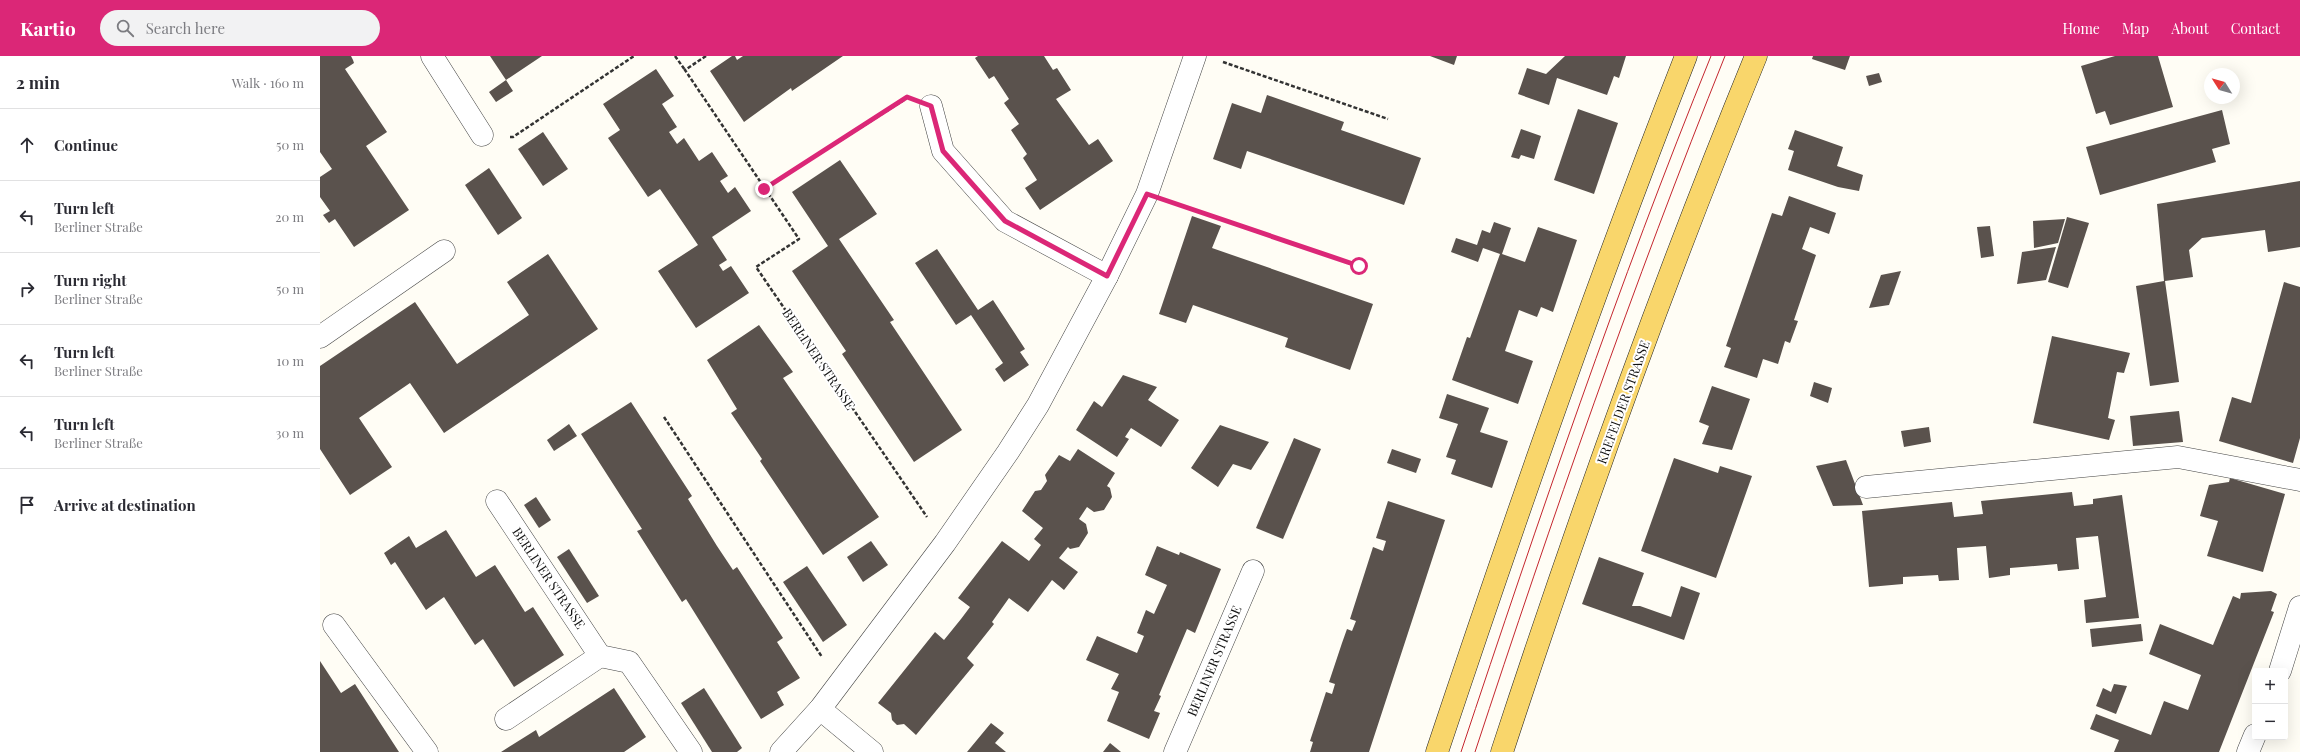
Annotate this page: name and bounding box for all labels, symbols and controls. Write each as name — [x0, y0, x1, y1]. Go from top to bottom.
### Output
search box — [100, 10, 380, 46]
text: Kartio — [20, 15, 76, 41]
icon: search — [114, 17, 136, 39]
text: Search here — [146, 18, 225, 38]
text: Home — [2062, 19, 2100, 38]
text: Map — [2122, 19, 2149, 38]
text: About — [2171, 19, 2209, 38]
text: Contact — [2231, 19, 2280, 38]
north arrow — [2204, 68, 2240, 104]
text: 2 min — [16, 71, 60, 93]
text: Walk · 160 m — [232, 74, 304, 91]
icon: ahead — [16, 134, 38, 156]
text: Continue — [54, 135, 118, 155]
text: 50 m — [276, 136, 304, 153]
route end — [755, 180, 773, 198]
text: Turn left — [54, 198, 115, 218]
icon: left — [16, 206, 38, 228]
text: 20 m — [275, 208, 304, 225]
text: Berliner Straße — [54, 218, 143, 235]
route start — [1350, 257, 1368, 275]
text: Turn right — [54, 270, 127, 290]
icon: right — [16, 278, 38, 300]
text: 50 m — [276, 280, 304, 297]
text: Berliner Straße — [54, 290, 143, 307]
street label: BERLINER STRASSE — [779, 305, 860, 413]
street label: KREFELDER STRASSE — [1592, 338, 1653, 466]
text: Turn left — [54, 342, 115, 362]
icon: left — [16, 350, 38, 372]
text: 10 m — [277, 352, 304, 369]
text: Berliner Straße — [54, 362, 143, 379]
text: Turn left — [54, 414, 115, 434]
icon: left — [16, 422, 38, 444]
text: 30 m — [276, 424, 304, 441]
text: Berliner Straße — [54, 434, 143, 451]
icon: arrive — [16, 494, 38, 516]
text: Arrive at destination — [54, 495, 196, 515]
street label: BERLINER STRASSE — [509, 524, 590, 632]
street label: BERLINER STRASSE — [1183, 603, 1245, 719]
map controls — [2252, 668, 2288, 740]
button: + — [2252, 668, 2288, 704]
button: − — [2252, 704, 2288, 740]

